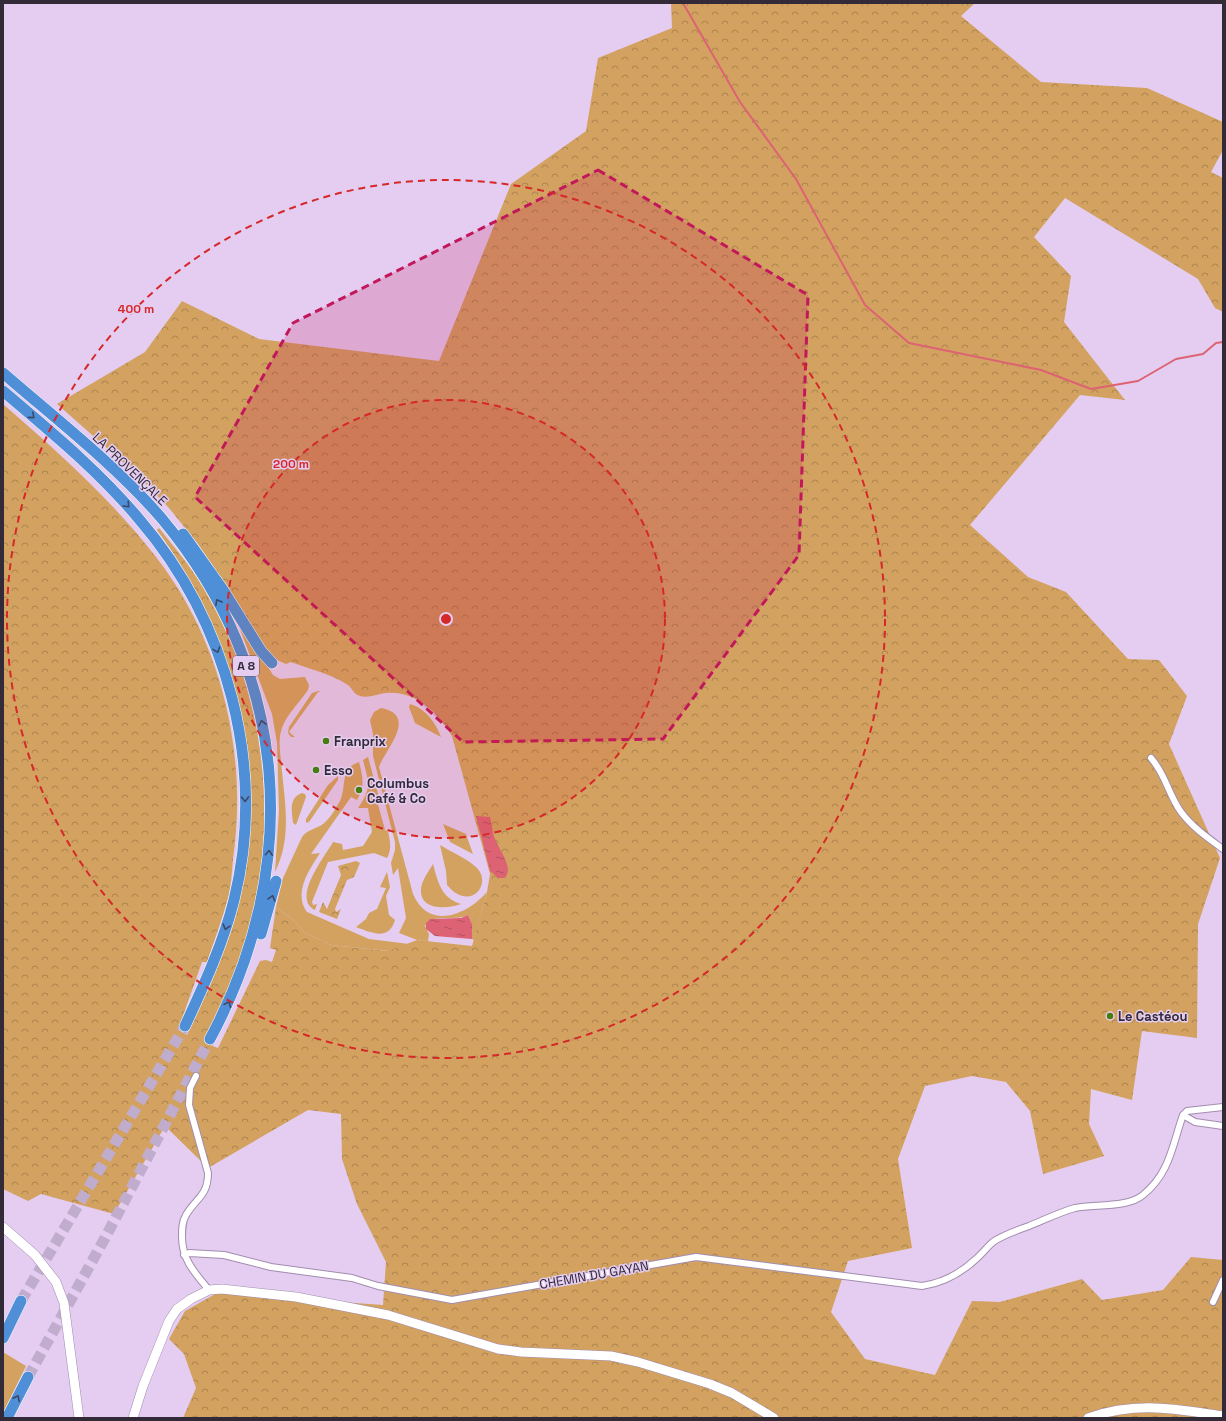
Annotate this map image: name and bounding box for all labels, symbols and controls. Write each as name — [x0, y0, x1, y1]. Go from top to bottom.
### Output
text: 400 m — [118, 301, 154, 317]
one-way arrow — [28, 412, 35, 419]
street label: LA PROVENÇALE — [89, 429, 171, 509]
text: 200 m — [273, 456, 309, 472]
one-way arrow — [122, 500, 130, 508]
one-way arrow — [215, 599, 223, 606]
centre of rings — [439, 612, 453, 626]
one-way arrow — [213, 647, 221, 654]
road number: A 8 — [233, 656, 259, 676]
one-way arrow — [259, 720, 267, 727]
place label: Franprix — [334, 733, 386, 750]
marker: Franprix — [321, 736, 331, 746]
place label: Esso — [324, 762, 353, 779]
marker: Esso — [311, 765, 321, 775]
place label: Columbus Café & Co — [367, 775, 429, 807]
marker: Columbus Café & Co — [354, 785, 364, 795]
one-way arrow — [241, 796, 249, 802]
one-way arrow — [265, 850, 274, 856]
one-way arrow — [267, 895, 276, 902]
one-way arrow — [222, 923, 231, 930]
one-way arrow — [223, 1001, 231, 1008]
place label: Le Castéou — [1118, 1008, 1188, 1025]
marker: Le Castéou — [1105, 1011, 1115, 1021]
street label: CHEMIN DU GAYAN — [538, 1257, 650, 1293]
one-way arrow — [13, 1394, 20, 1402]

